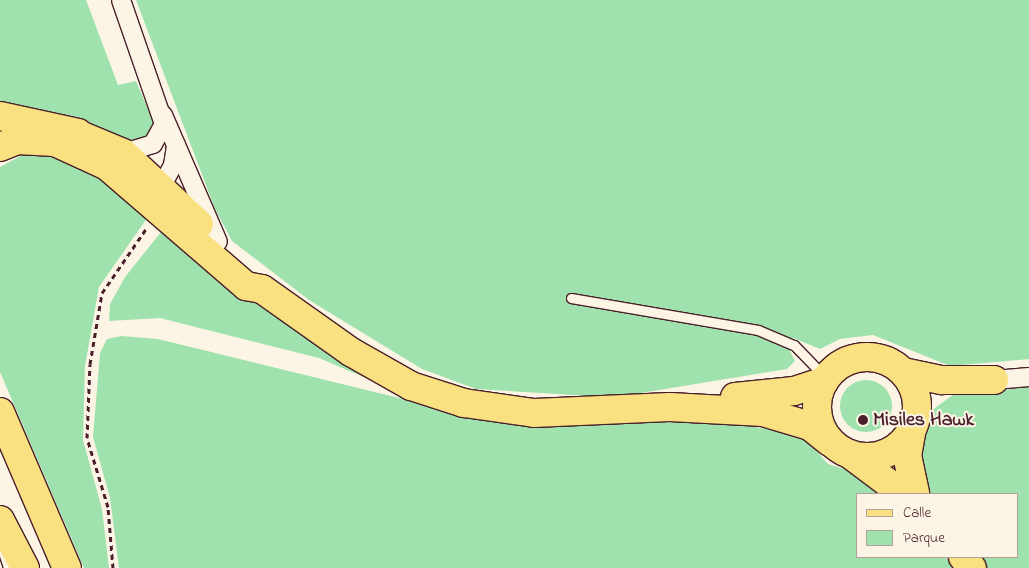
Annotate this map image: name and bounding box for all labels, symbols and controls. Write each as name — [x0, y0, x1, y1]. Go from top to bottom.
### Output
place label: Misiles Hawk — [873, 408, 974, 432]
marker: Misiles Hawk — [857, 414, 869, 426]
legend — [856, 493, 1019, 558]
text: Calle — [903, 502, 931, 524]
text: Parque — [903, 527, 945, 549]

